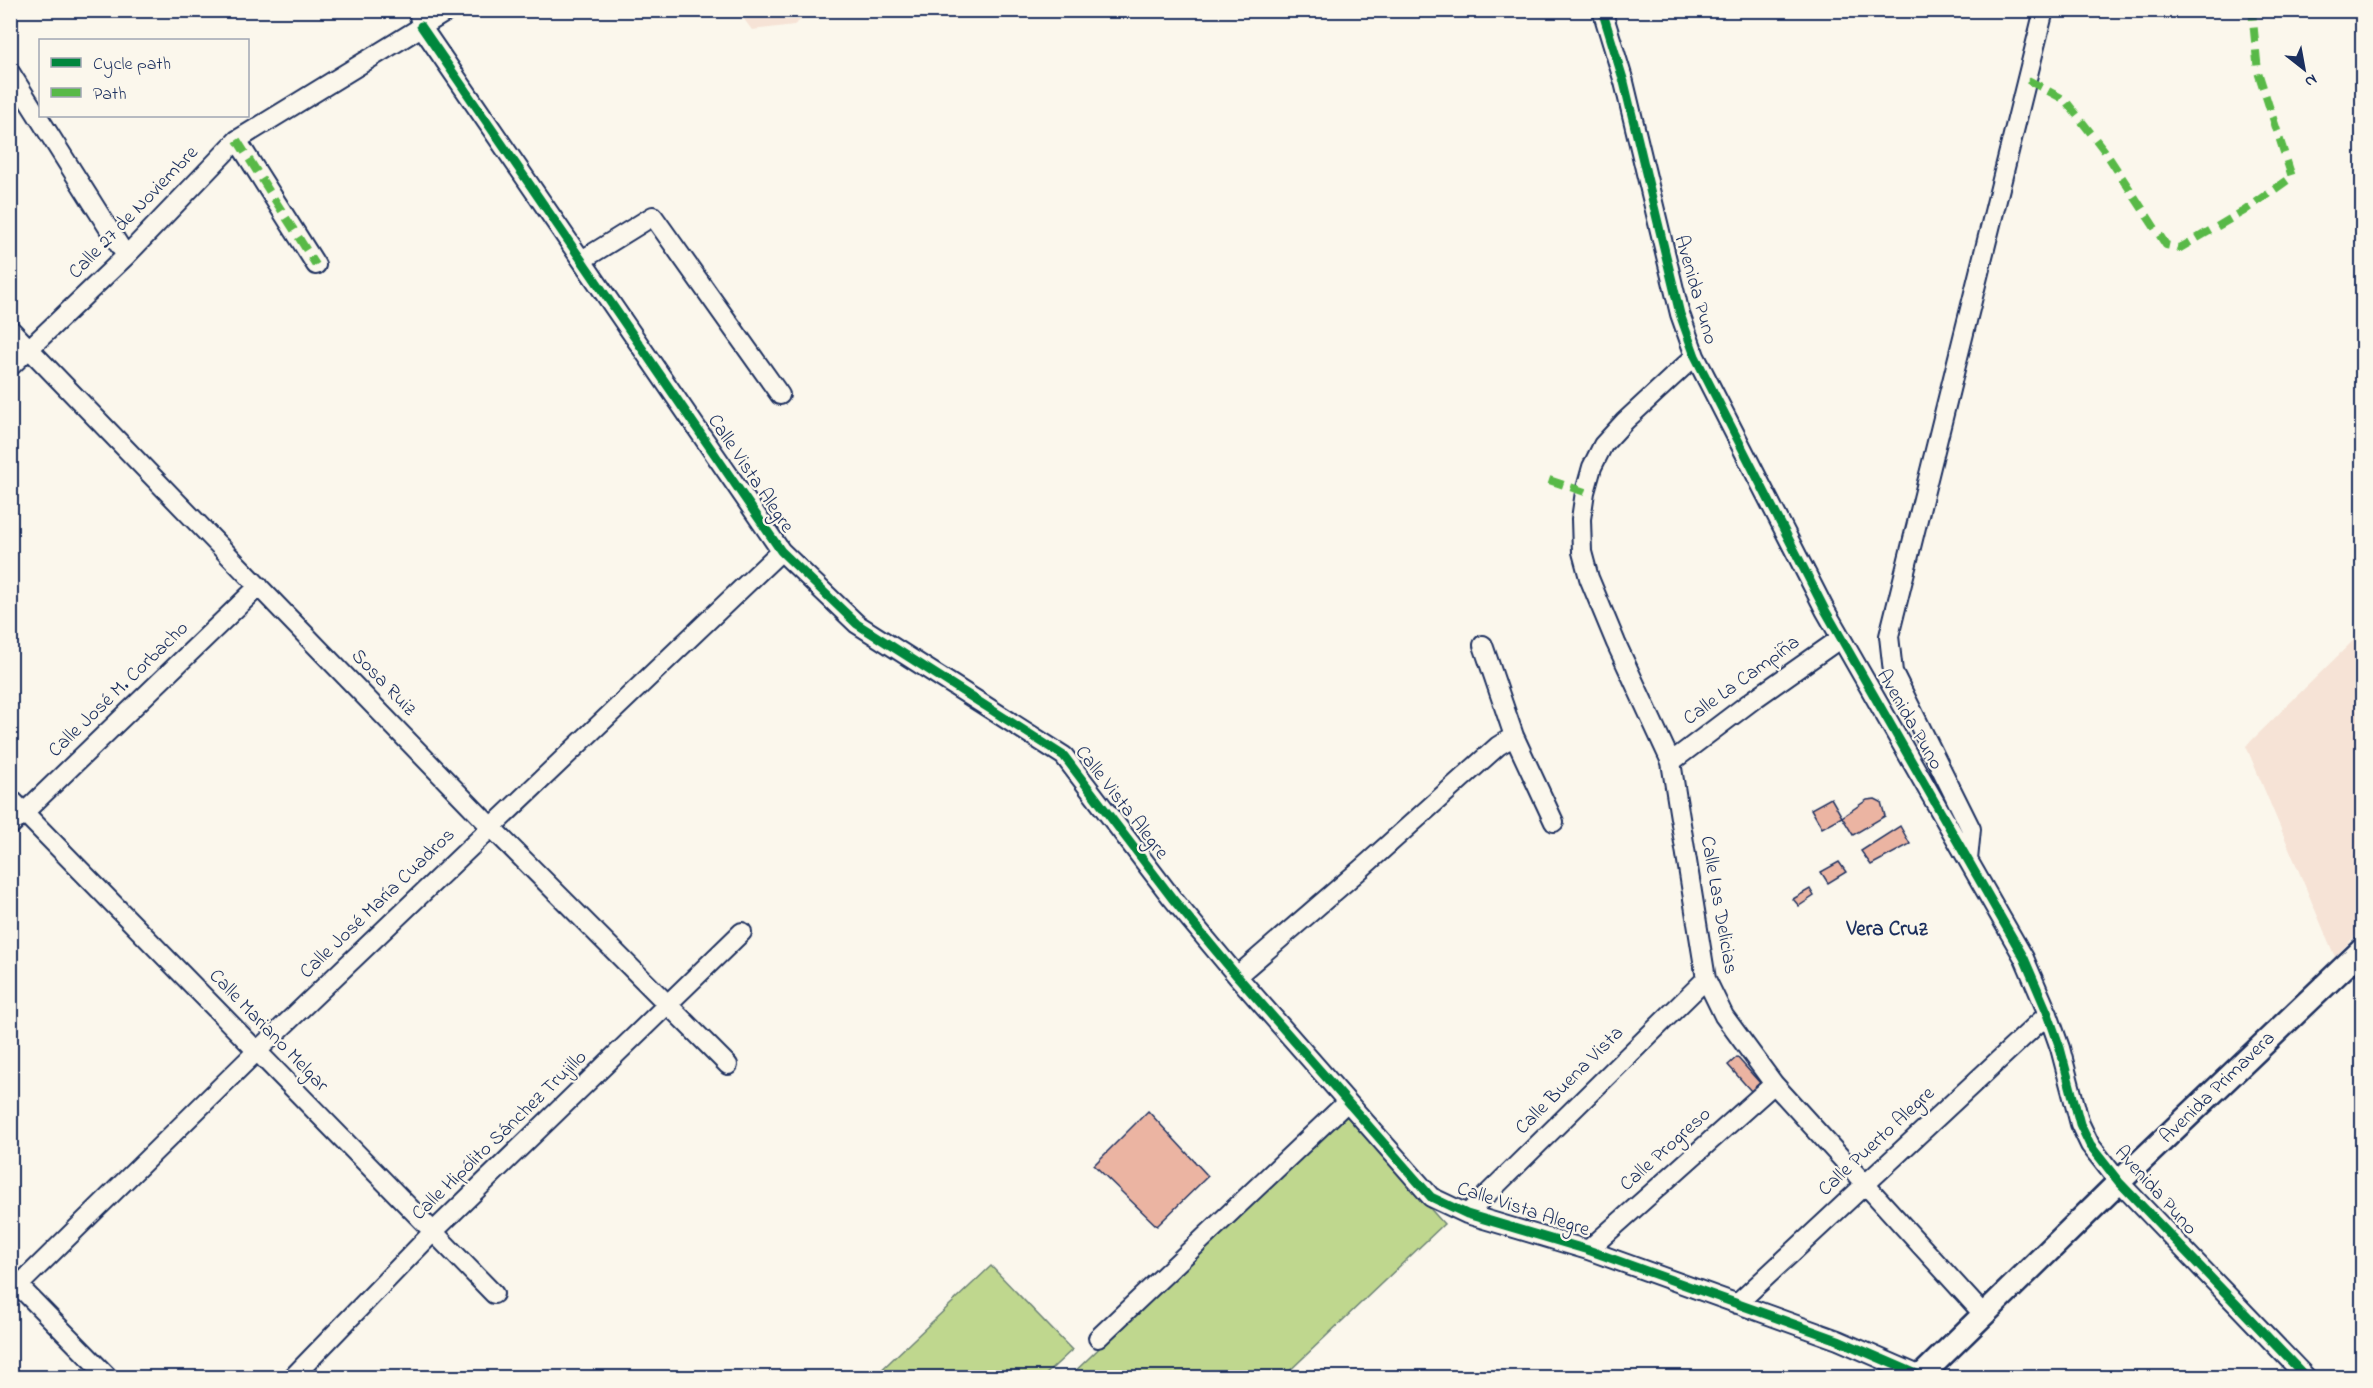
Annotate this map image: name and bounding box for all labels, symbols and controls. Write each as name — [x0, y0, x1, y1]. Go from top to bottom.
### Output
legend — [39, 39, 249, 117]
north arrow — [2274, 39, 2334, 99]
text: Cycle path — [93, 52, 171, 78]
text: N — [2300, 67, 2322, 93]
text: Path — [93, 82, 127, 108]
street label: Calle 27 de Noviembre — [62, 140, 206, 286]
street label: Avenida Puno — [1666, 232, 1724, 348]
street label: Calle Vista Alegre — [699, 409, 801, 540]
street label: Calle José M. Corbacho — [42, 615, 196, 765]
street label: Calle La Campiña — [1678, 629, 1806, 733]
street label: Sosa Ruiz — [344, 643, 423, 724]
street label: Avenida Puno — [1868, 664, 1950, 776]
street label: Calle Vista Alegre — [1066, 740, 1175, 867]
street label: Calle José María Cuadros — [294, 822, 462, 986]
street label: Calle Las Delicias — [1692, 834, 1744, 976]
district label: Vera Cruz — [1845, 915, 1929, 945]
street label: Calle Mariano Melgar — [201, 963, 335, 1101]
street label: Calle Buena Vista — [1509, 1020, 1631, 1142]
street label: Avenida Primavera — [2154, 1025, 2282, 1151]
street label: Calle Hipólito Sánchez Trujillo — [405, 1044, 595, 1228]
street label: Calle Puerto Alegre — [1812, 1080, 1943, 1205]
street label: Calle Progreso — [1614, 1101, 1719, 1200]
street label: Avenida Puno — [2107, 1140, 2203, 1242]
street label: Calle Vista Alegre — [1453, 1175, 1593, 1246]

